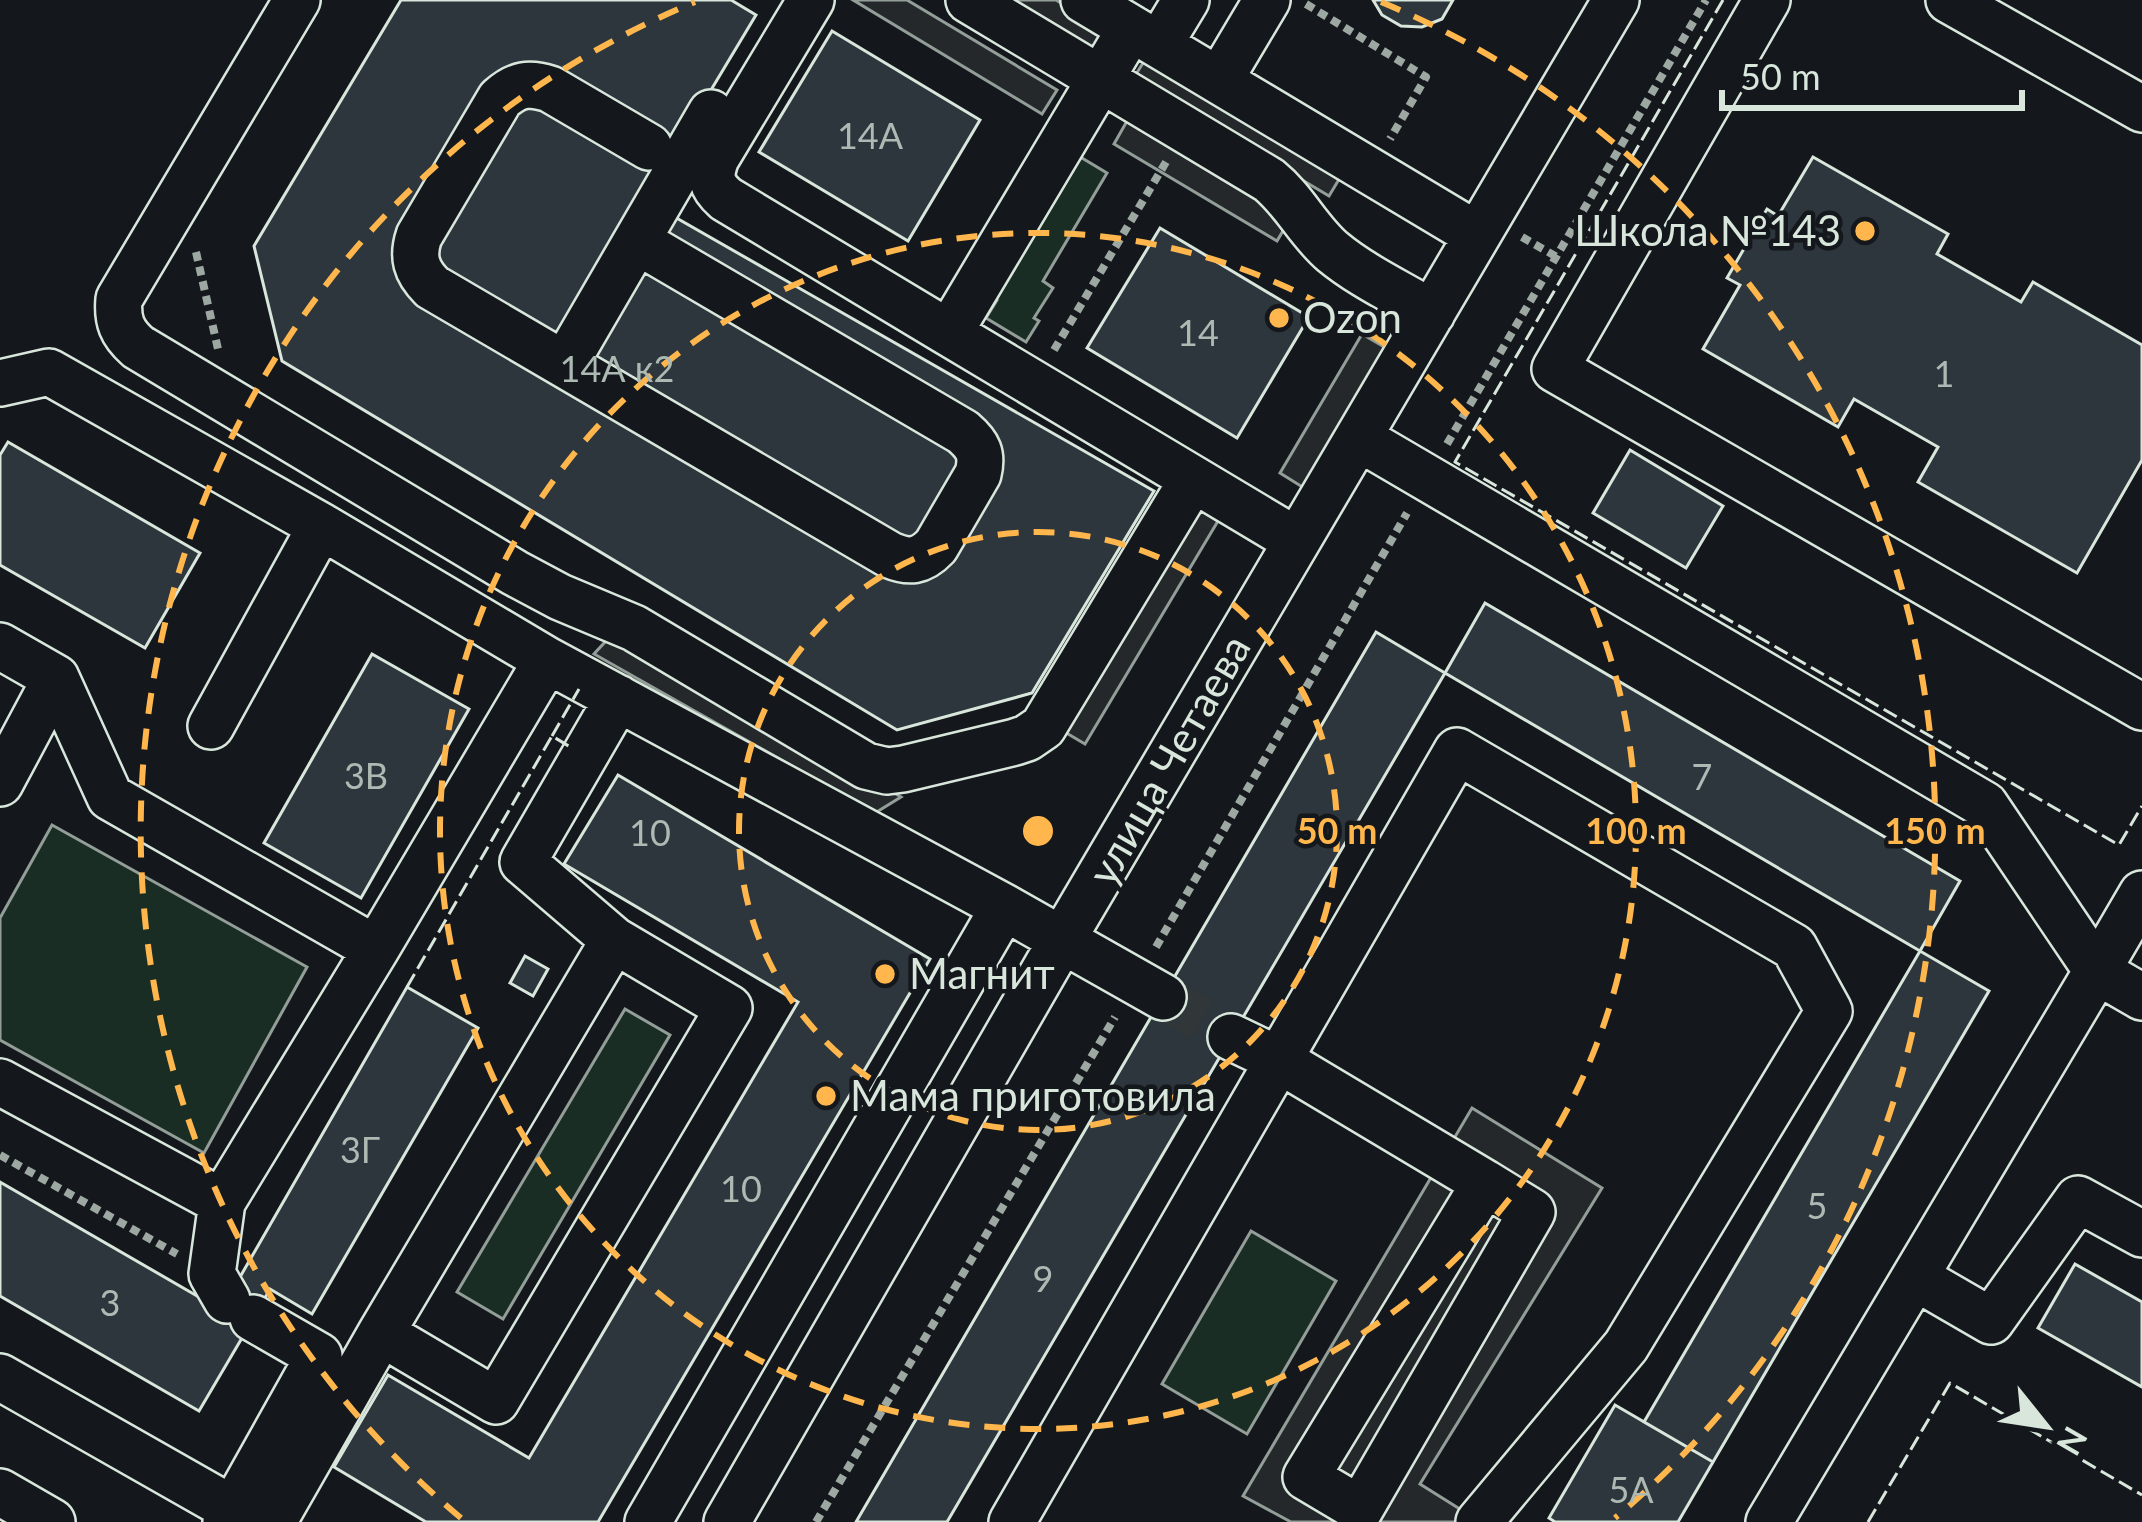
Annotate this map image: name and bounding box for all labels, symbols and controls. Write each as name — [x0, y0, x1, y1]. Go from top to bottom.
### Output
scale bar — [1722, 36, 2022, 110]
text: 50 m — [1740, 54, 1821, 98]
house number: 14А — [837, 113, 904, 157]
place label: Школа №143 — [1574, 205, 1841, 255]
marker: Школа №143 — [1852, 218, 1878, 244]
place label: Ozon — [1303, 292, 1402, 342]
marker: Ozon — [1266, 305, 1292, 331]
house number: 14 — [1177, 310, 1219, 354]
house number: 14А к2 — [560, 346, 674, 390]
house number: 1 — [1934, 351, 1954, 395]
street label: улица Четаева — [1076, 626, 1260, 893]
house number: 3В — [344, 753, 388, 797]
house number: 7 — [1692, 754, 1712, 798]
text: 50 m — [1297, 808, 1377, 852]
text: 100 m — [1585, 808, 1687, 852]
text: 150 m — [1884, 808, 1986, 852]
house number: 10 — [629, 810, 671, 854]
centre of rings — [1017, 810, 1059, 852]
place label: Магнит — [909, 948, 1055, 998]
marker: Магнит — [872, 961, 898, 987]
place label: Мама приготовила — [850, 1070, 1216, 1120]
marker: Мама приготовила — [813, 1083, 839, 1109]
house number: 3Г — [340, 1127, 380, 1171]
house number: 10 — [720, 1166, 762, 1210]
house number: 5 — [1807, 1183, 1827, 1227]
house number: 9 — [1033, 1256, 1053, 1300]
house number: 3 — [100, 1280, 120, 1324]
north arrow — [1986, 1366, 2106, 1486]
text: N — [2049, 1420, 2097, 1463]
house number: 5А — [1608, 1467, 1654, 1511]

